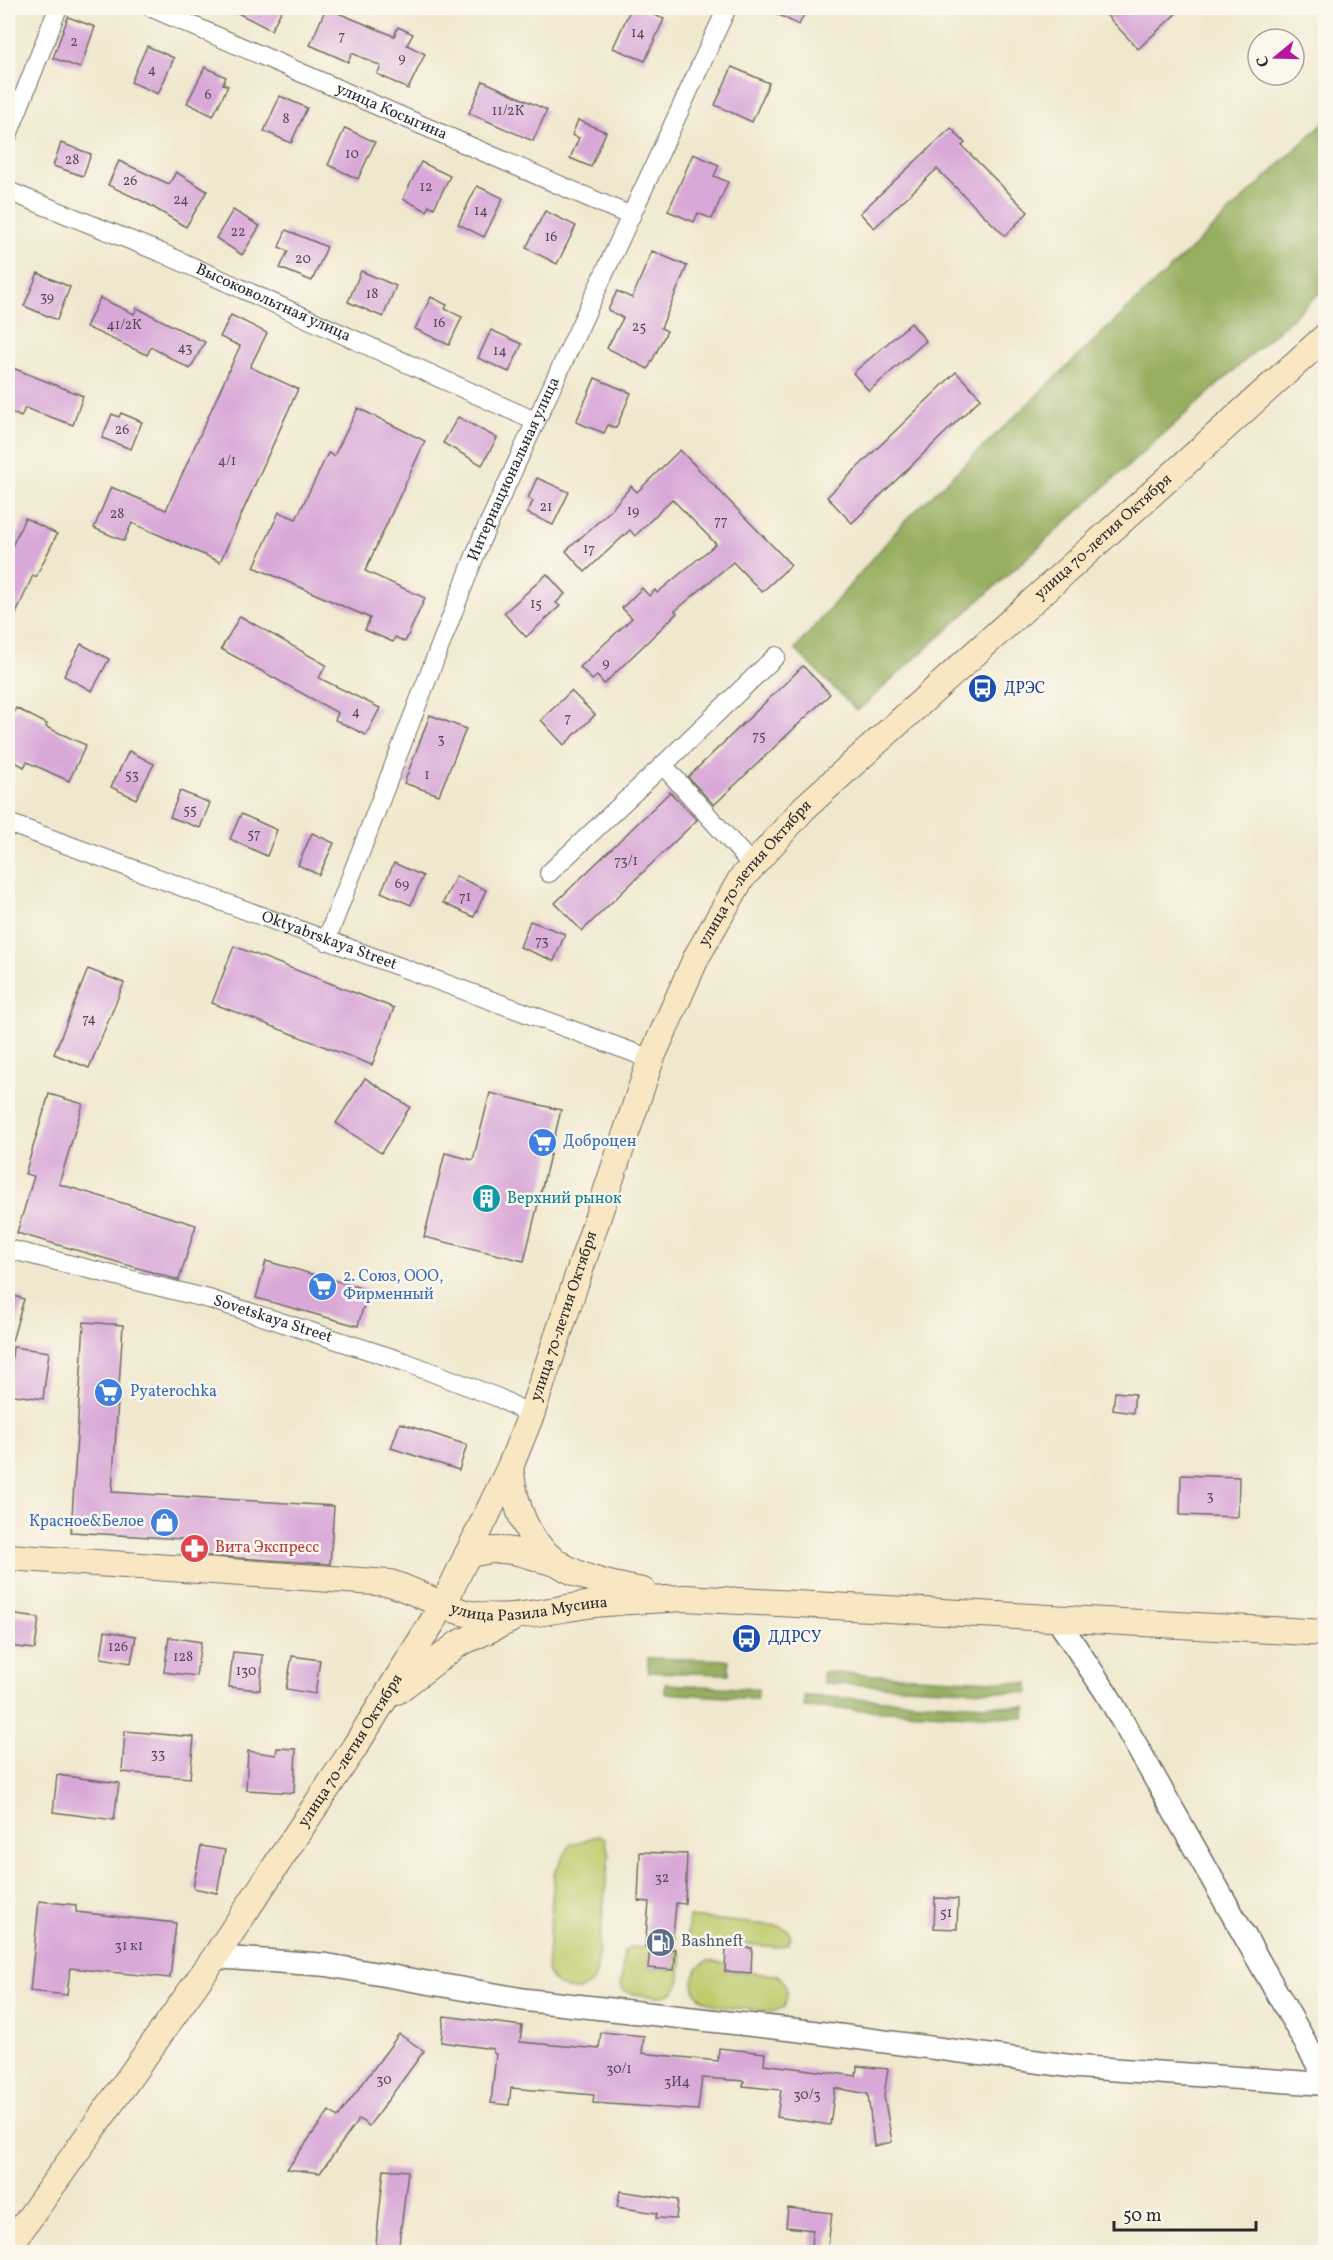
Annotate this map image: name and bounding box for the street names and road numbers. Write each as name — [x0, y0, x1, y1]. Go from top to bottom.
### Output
street label: улица Косыгина — [332, 78, 451, 146]
street label: Высоковольтная улица — [192, 259, 354, 348]
street label: Интернациональная улица — [463, 374, 566, 564]
street label: улица 70-летия Октября — [1030, 469, 1177, 605]
street label: улица 70-летия Октября — [694, 795, 817, 951]
street label: Oktyabrskaya Street — [258, 906, 400, 976]
street label: улица 70-летия Октября — [525, 1228, 603, 1405]
street label: Sovetskaya Street — [210, 1290, 335, 1349]
street label: улица Разила Мусина — [447, 1592, 609, 1628]
street label: улица 70-летия Октября — [293, 1670, 408, 1832]

